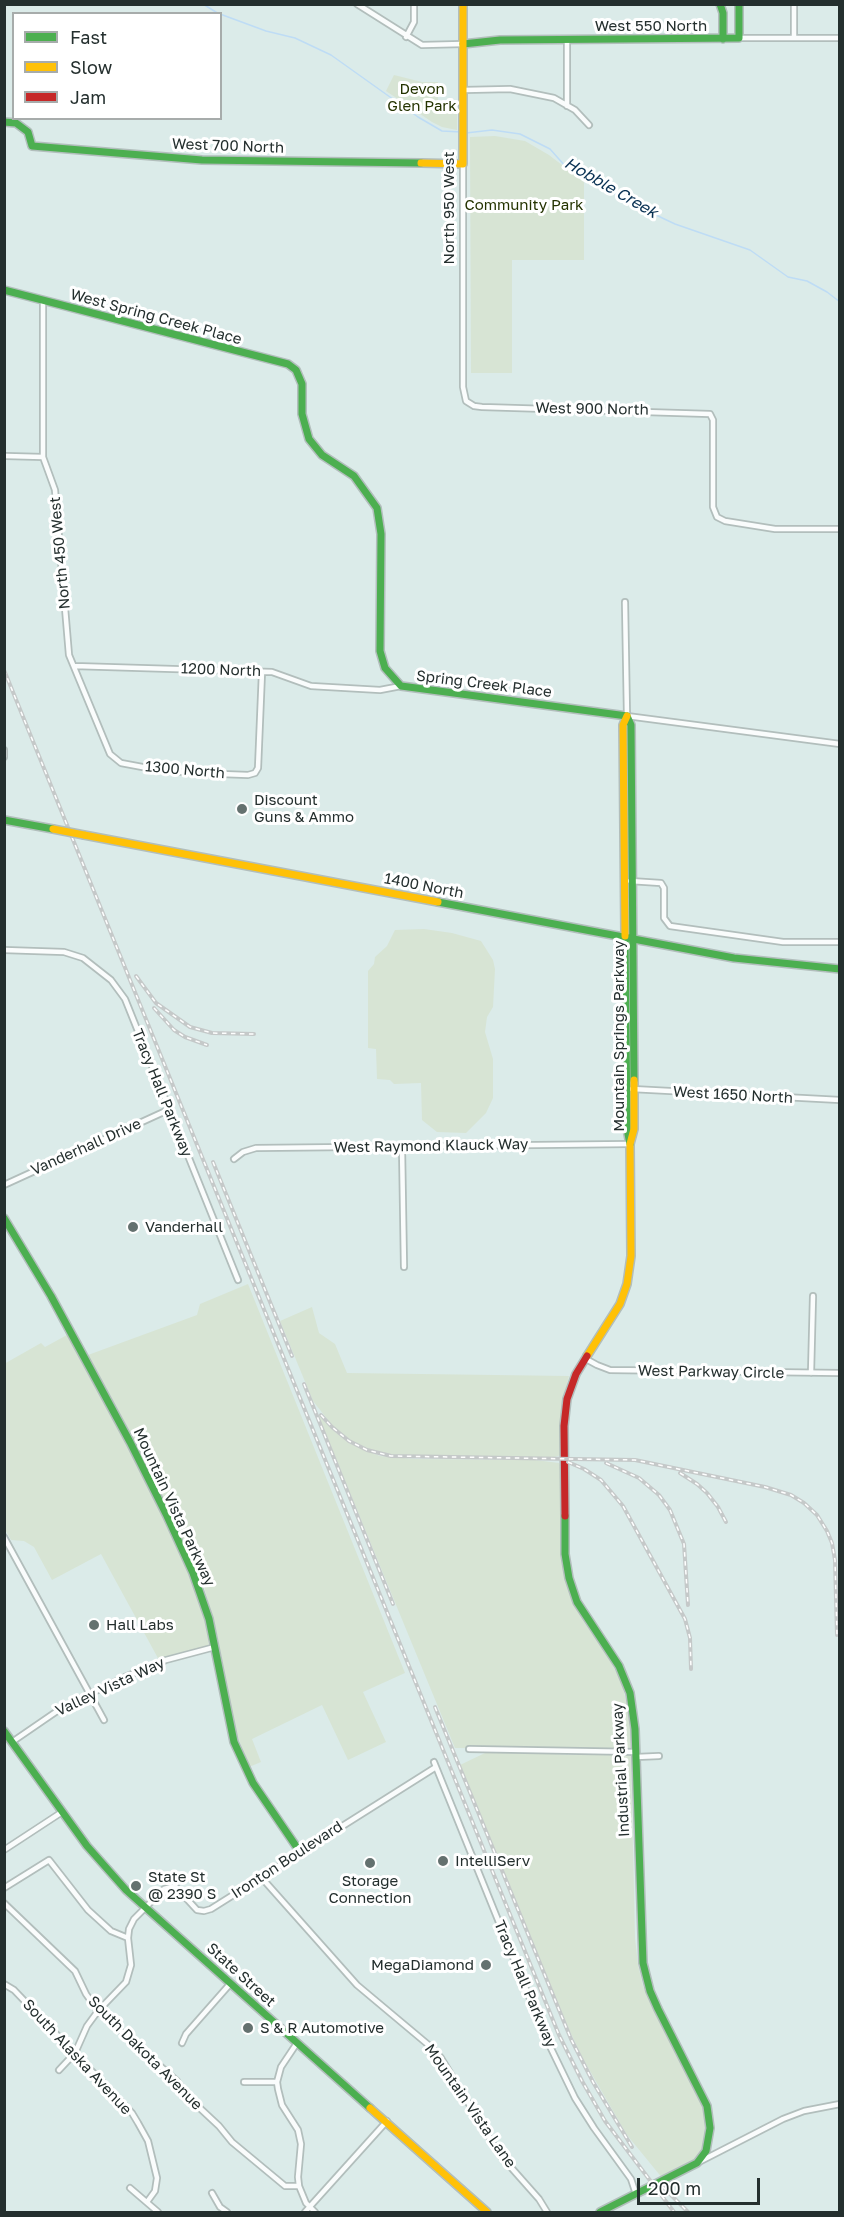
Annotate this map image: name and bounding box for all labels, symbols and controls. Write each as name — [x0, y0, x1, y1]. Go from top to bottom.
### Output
legend — [12, 12, 222, 120]
street label: West 550 North — [595, 17, 707, 35]
text: Fast — [70, 26, 107, 48]
text: Slow — [70, 56, 112, 78]
park label: Devon Glen Park — [387, 80, 457, 115]
text: Jam — [70, 86, 106, 108]
street label: West 700 North — [172, 135, 284, 157]
street label: North 950 West — [440, 152, 458, 264]
water label: Hobble Creek — [561, 154, 661, 222]
park label: Community Park — [465, 196, 583, 214]
street label: West Spring Creek Place — [68, 285, 244, 349]
street label: West 900 North — [535, 399, 649, 419]
street label: North 450 West — [46, 496, 74, 610]
street label: 1200 North — [181, 660, 261, 680]
street label: Spring Creek Place — [415, 667, 553, 701]
street label: 1300 North — [144, 758, 226, 782]
place label: Discount Guns & Ammo — [254, 791, 354, 826]
marker: Discount Guns & Ammo — [235, 802, 249, 816]
street label: 1400 North — [383, 869, 465, 903]
street label: Mountain Springs Parkway — [610, 940, 628, 1132]
street label: Tracy Hall Parkway — [128, 1026, 196, 1160]
street label: West 1650 North — [673, 1083, 793, 1107]
street label: Vanderhall Drive — [28, 1115, 144, 1179]
street label: West Raymond Klauck Way — [334, 1135, 528, 1157]
place label: Vanderhall — [145, 1218, 223, 1236]
marker: Vanderhall — [126, 1220, 140, 1234]
street label: West Parkway Circle — [638, 1362, 784, 1382]
street label: Mountain Vista Parkway — [129, 1425, 219, 1589]
place label: Hall Labs — [106, 1616, 174, 1634]
marker: Hall Labs — [87, 1618, 101, 1632]
street label: Valley Vista Way — [53, 1654, 167, 1720]
street label: Industrial Parkway — [609, 1703, 633, 1837]
street label: Ironton Boulevard — [228, 1817, 346, 1903]
place label: IntelliServ — [455, 1852, 530, 1870]
marker: IntelliServ — [436, 1854, 450, 1868]
marker: Storage Connection — [363, 1856, 377, 1870]
place label: State St @ 2390 S — [148, 1868, 216, 1903]
place label: Storage Connection — [329, 1872, 411, 1907]
marker: State St @ 2390 S — [129, 1879, 143, 1893]
street label: Tracy Hall Parkway — [490, 1918, 560, 2050]
street label: State Street — [203, 1939, 279, 2011]
place label: MegaDiamond — [371, 1956, 474, 1974]
marker: MegaDiamond — [479, 1958, 493, 1972]
street label: South Dakota Avenue — [84, 1992, 206, 2114]
street label: South Alaska Avenue — [19, 1996, 135, 2118]
place label: S & R Automotive — [260, 2019, 384, 2037]
marker: S & R Automotive — [241, 2021, 255, 2035]
street label: Mountain Vista Lane — [421, 2041, 519, 2171]
scale bar — [640, 2166, 763, 2204]
text: 200 m — [648, 2177, 701, 2199]

